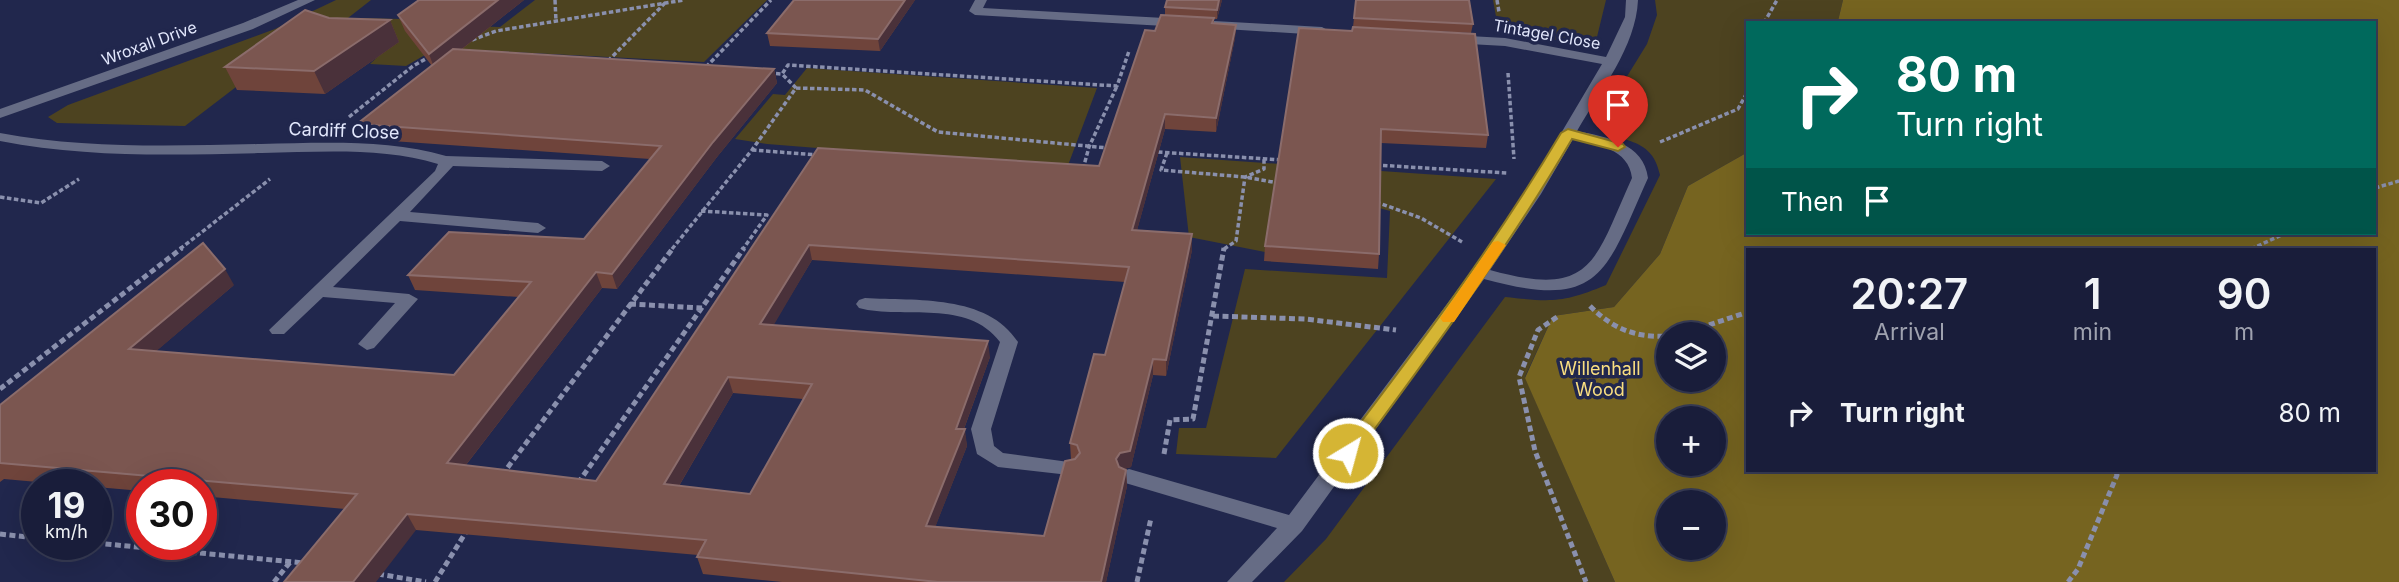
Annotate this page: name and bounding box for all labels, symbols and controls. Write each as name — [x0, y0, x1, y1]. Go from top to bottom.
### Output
street label: Tintagel Close — [1492, 15, 1602, 53]
street label: Wroxall Drive — [99, 17, 199, 69]
text: 80 m — [1896, 45, 2017, 104]
icon: right — [1781, 49, 1872, 140]
pin — [1588, 75, 1648, 147]
icon: arrive — [1599, 86, 1637, 124]
text: Turn right — [1896, 105, 2043, 144]
street label: Cardiff Close — [288, 118, 400, 143]
icon: arrive — [1858, 182, 1896, 220]
text: Then — [1781, 186, 1844, 217]
text: 20:27 — [1851, 268, 1968, 319]
text: 1 — [2084, 268, 2101, 319]
text: 90 — [2217, 268, 2271, 319]
text: Arrival — [1874, 318, 1945, 346]
text: min — [2073, 318, 2112, 346]
text: m — [2234, 318, 2254, 346]
map controls — [1656, 322, 1726, 560]
button: layers — [1656, 322, 1726, 392]
park label: Willenhall Wood — [1559, 358, 1641, 400]
icon: right — [1781, 394, 1819, 432]
text: Turn right — [1840, 397, 1965, 428]
text: 80 m — [2278, 397, 2341, 428]
button: + — [1656, 406, 1726, 476]
position arrow — [1311, 416, 1385, 490]
speed limit sign: 30 — [126, 469, 217, 560]
text: 19 — [48, 484, 85, 526]
button: − — [1656, 490, 1726, 560]
text: km/h — [45, 521, 88, 542]

